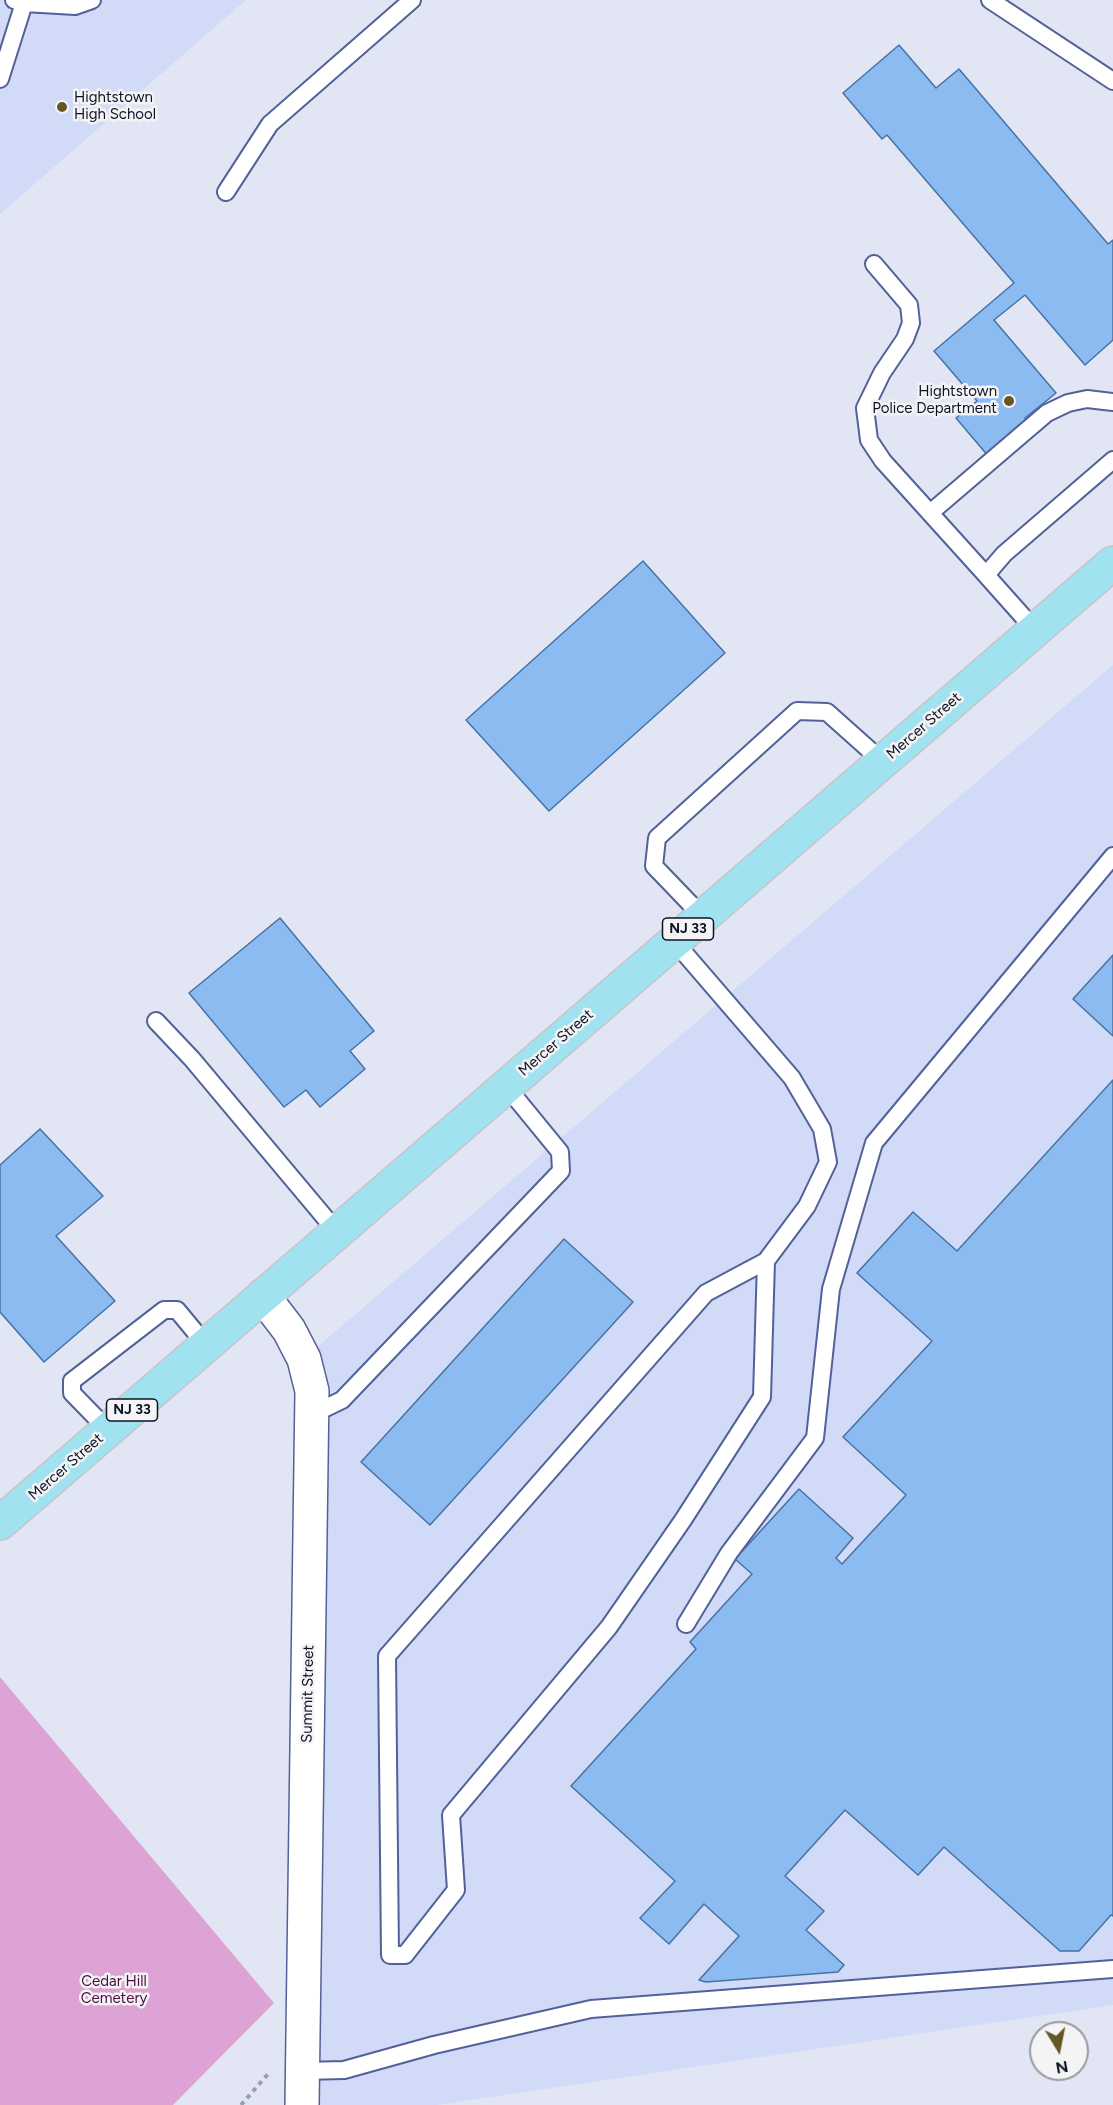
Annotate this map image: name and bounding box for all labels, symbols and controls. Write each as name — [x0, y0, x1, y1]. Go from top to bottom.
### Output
place label: Hightstown High School — [74, 89, 156, 124]
marker: Hightstown High School — [55, 100, 69, 114]
place label: Hightstown Police Department — [872, 383, 997, 418]
marker: Hightstown Police Department — [1002, 394, 1016, 408]
street label: Mercer Street — [883, 689, 965, 763]
road number: NJ 33 — [662, 918, 714, 940]
street label: Mercer Street — [515, 1006, 597, 1080]
road number: NJ 33 — [106, 1399, 158, 1421]
street label: Mercer Street — [25, 1430, 107, 1504]
street label: Summit Street — [298, 1645, 318, 1743]
park label: Cedar Hill Cemetery — [81, 1973, 147, 2008]
north arrow — [1029, 2021, 1089, 2081]
text: N — [1054, 2057, 1070, 2078]

